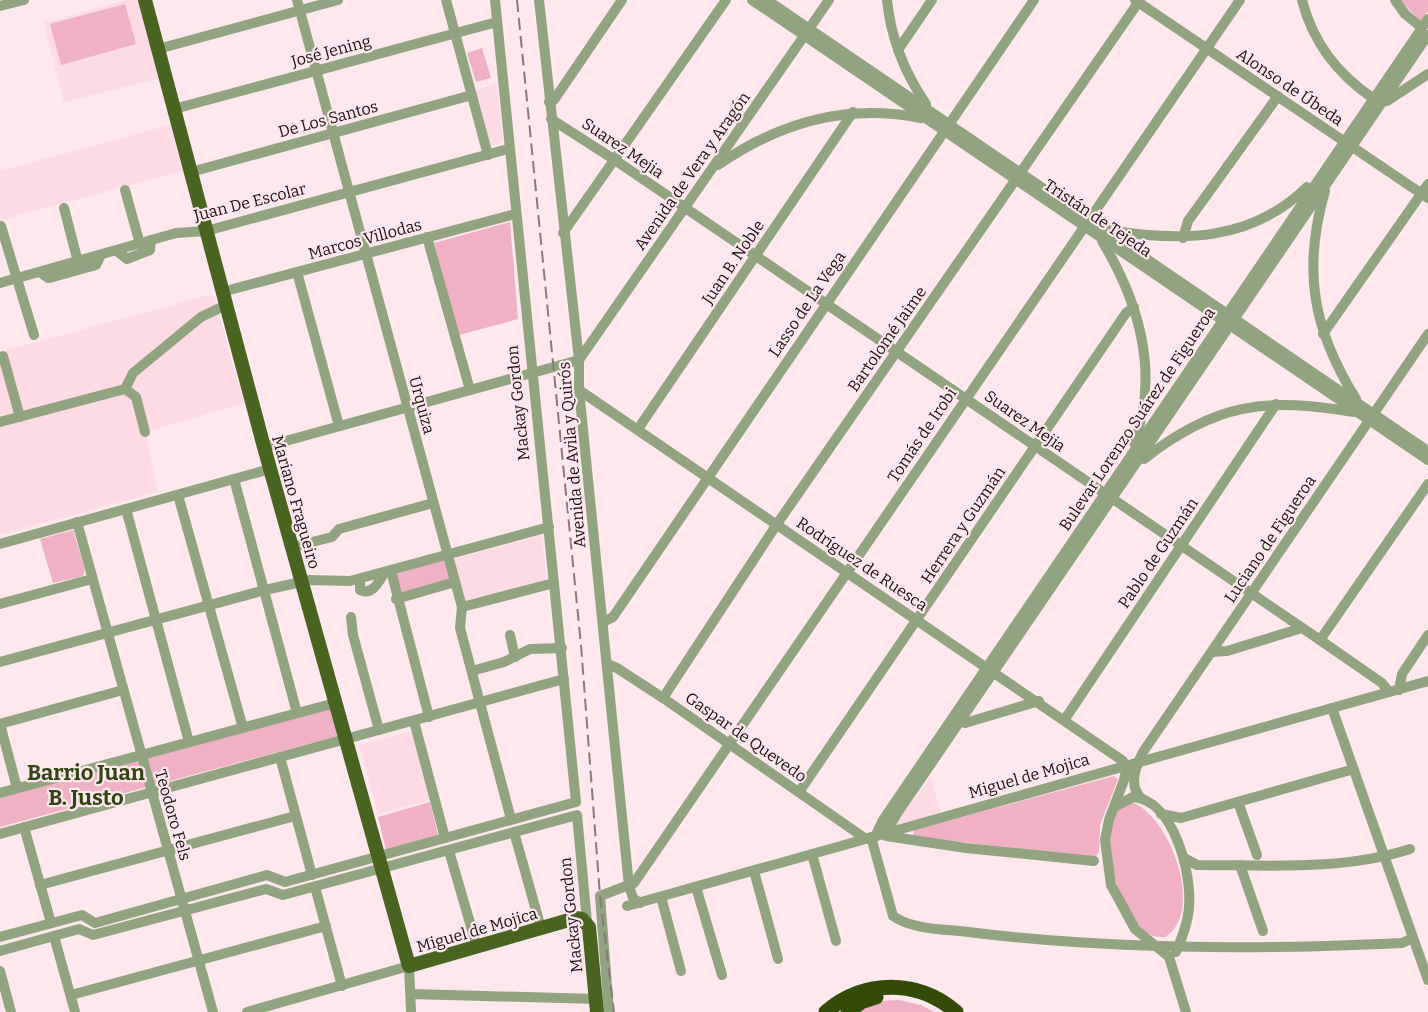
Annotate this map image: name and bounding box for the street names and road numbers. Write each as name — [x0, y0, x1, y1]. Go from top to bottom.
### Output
street label: José Jening — [288, 31, 373, 71]
street label: Alonso de Úbeda — [1233, 43, 1348, 130]
street label: Avenida de Vera y Aragón — [630, 88, 754, 254]
street label: De Los Santos — [276, 97, 380, 141]
street label: Suarez Mejia — [579, 114, 668, 182]
street label: Tristán de Tejeda — [1041, 175, 1156, 261]
street label: Juan De Escolar — [191, 179, 308, 225]
street label: Marcos Villodas — [306, 215, 424, 263]
street label: Juan B. Noble — [697, 216, 768, 309]
street label: Lasso de La Vega — [765, 247, 849, 360]
street label: Bartolomé Jaime — [844, 283, 930, 395]
street label: Bulevar Lorenzo Suárez de Figueroa — [1055, 304, 1219, 534]
street label: Mackay Gordon — [503, 344, 533, 462]
street label: Avenida de Avila y Quirós — [554, 361, 590, 549]
street label: Urquiza — [405, 374, 439, 436]
street label: Tomás de Irobi — [883, 384, 961, 486]
street label: Suarez Mejia — [981, 386, 1069, 456]
street label: Mariano Fragueiro — [268, 433, 324, 571]
street label: Herrera y Guzmán — [917, 463, 1009, 587]
street label: Luciano de Figueroa — [1220, 472, 1320, 606]
street label: Pablo de Guzmán — [1114, 494, 1202, 612]
street label: Rodríguez de Ruesca — [793, 513, 931, 615]
street label: Gaspar de Quevedo — [682, 688, 810, 786]
street label: Miguel de Mojica — [966, 750, 1092, 802]
street label: Teodoro Fels — [151, 767, 195, 863]
street label: Mackay Gordon — [556, 856, 586, 974]
street label: Miguel de Mojica — [414, 904, 540, 956]

